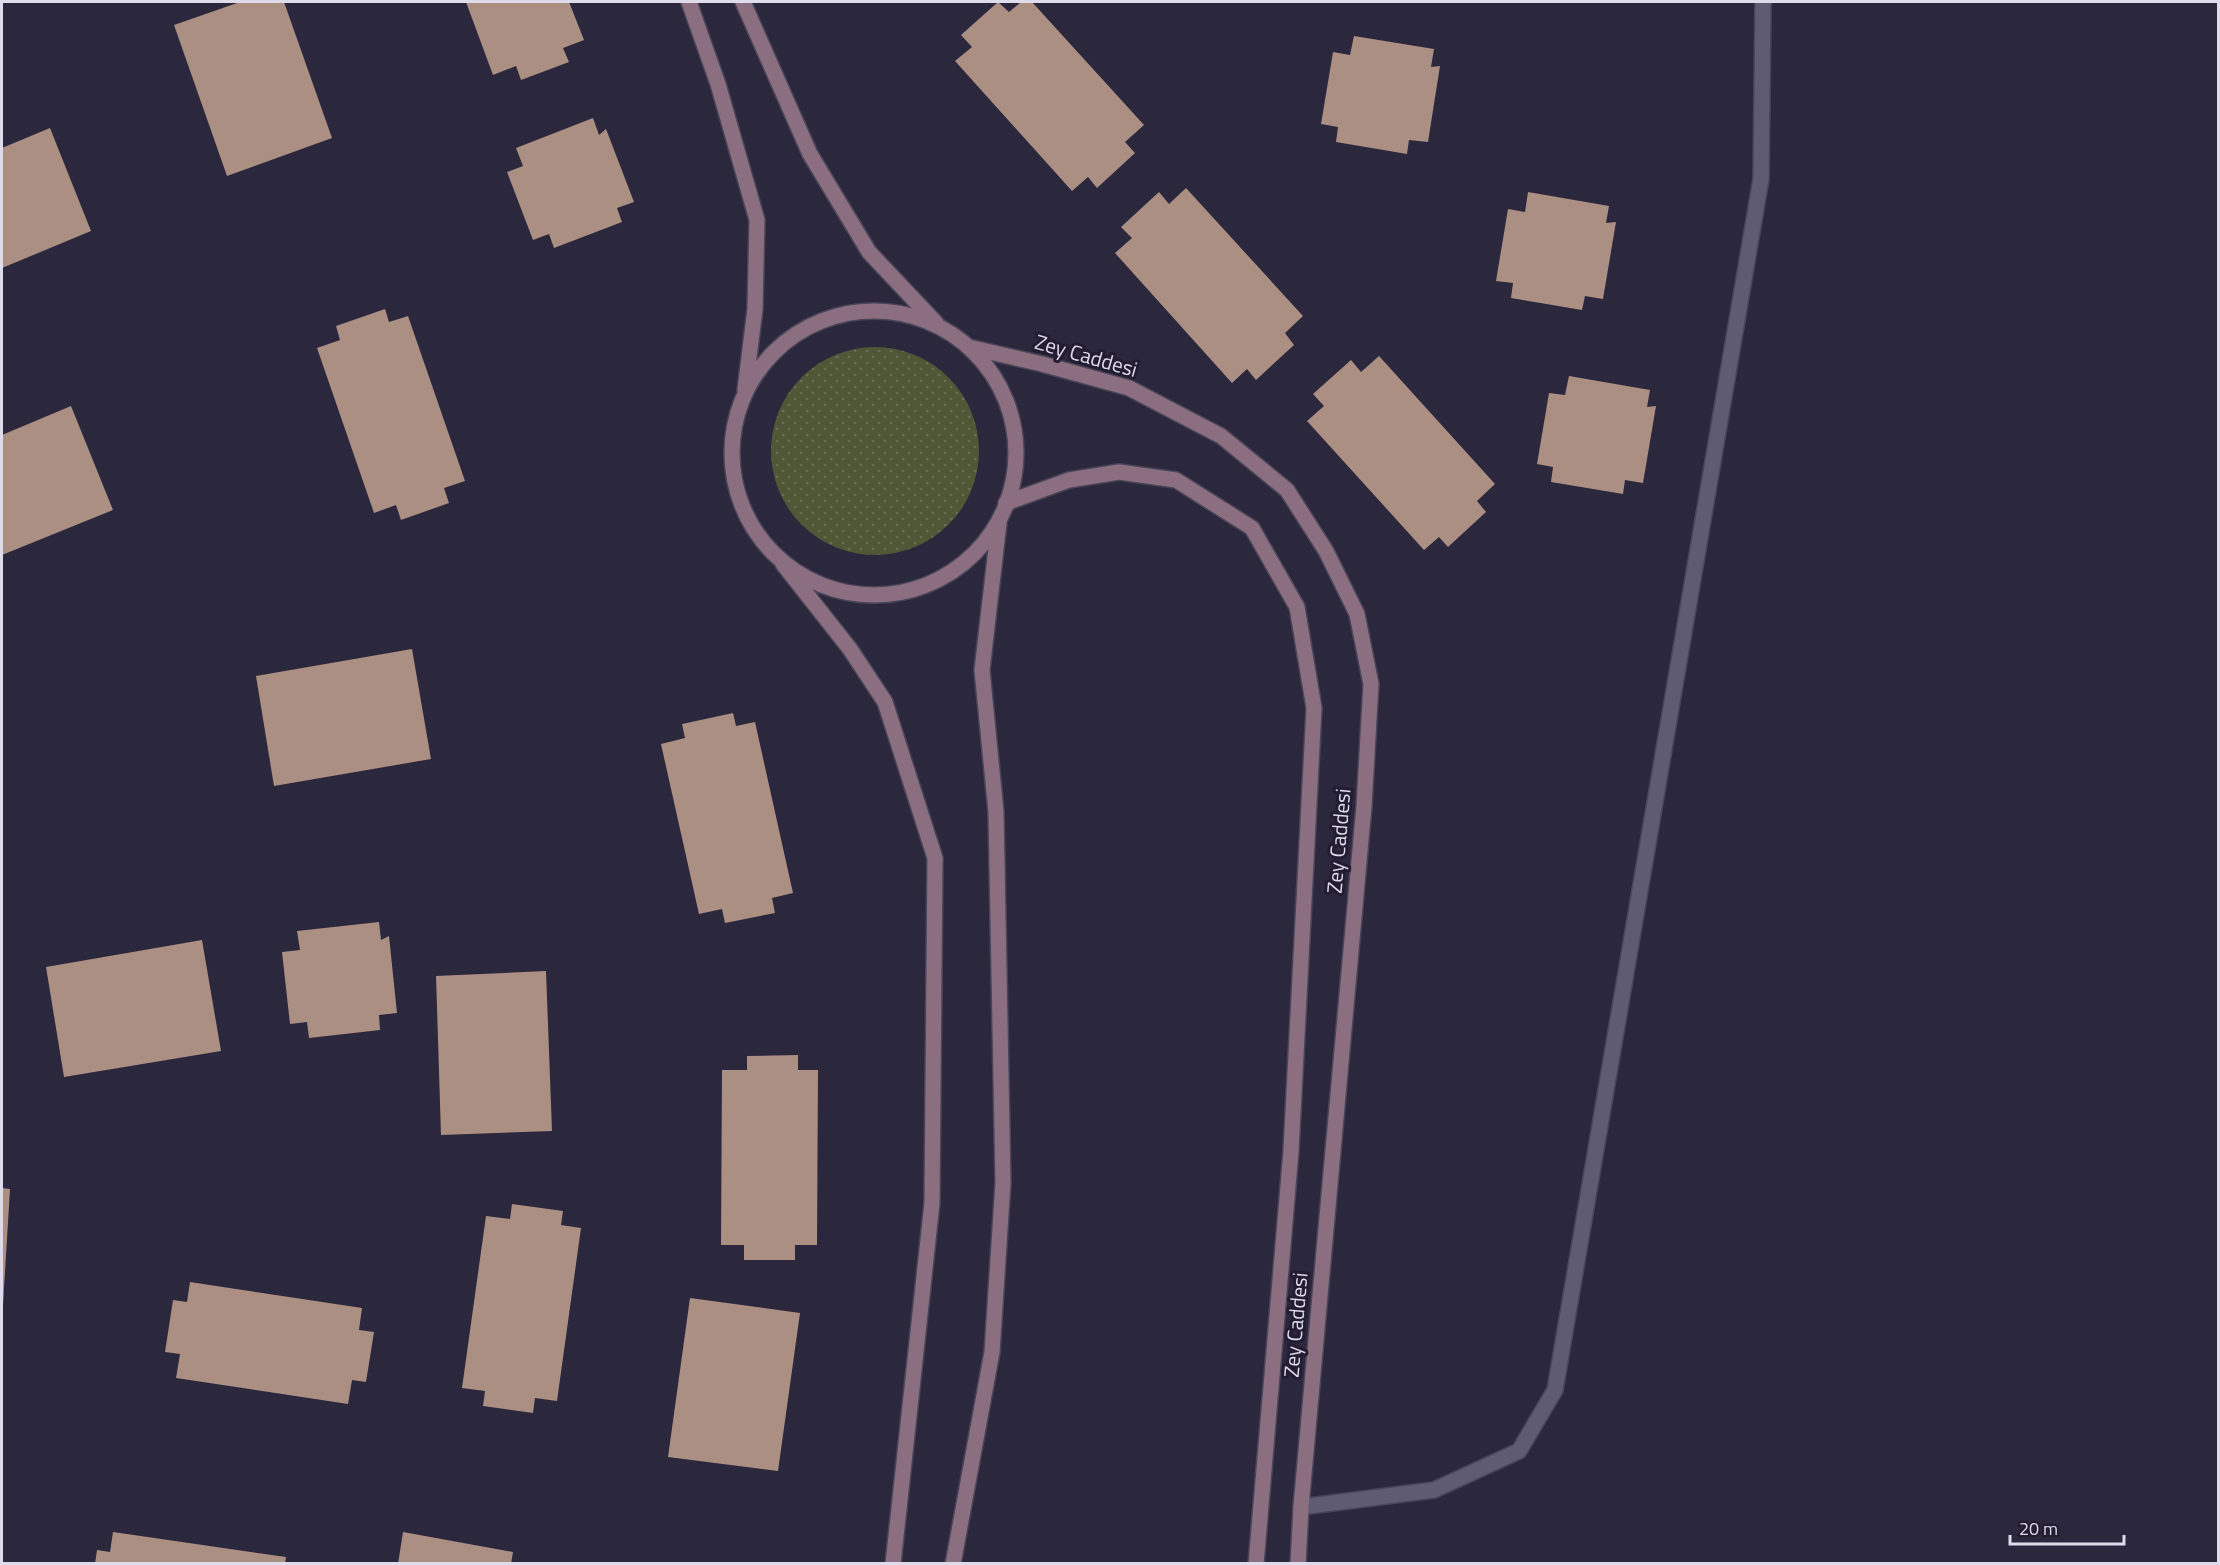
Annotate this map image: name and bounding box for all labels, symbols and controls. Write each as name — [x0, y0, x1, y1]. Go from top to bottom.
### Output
street label: Zey Caddesi — [1031, 325, 1141, 385]
street label: Zey Caddesi — [1317, 787, 1359, 895]
street label: Zey Caddesi — [1274, 1271, 1316, 1379]
scale bar — [2010, 1508, 2124, 1546]
text: 20 m — [2019, 1515, 2058, 1542]

